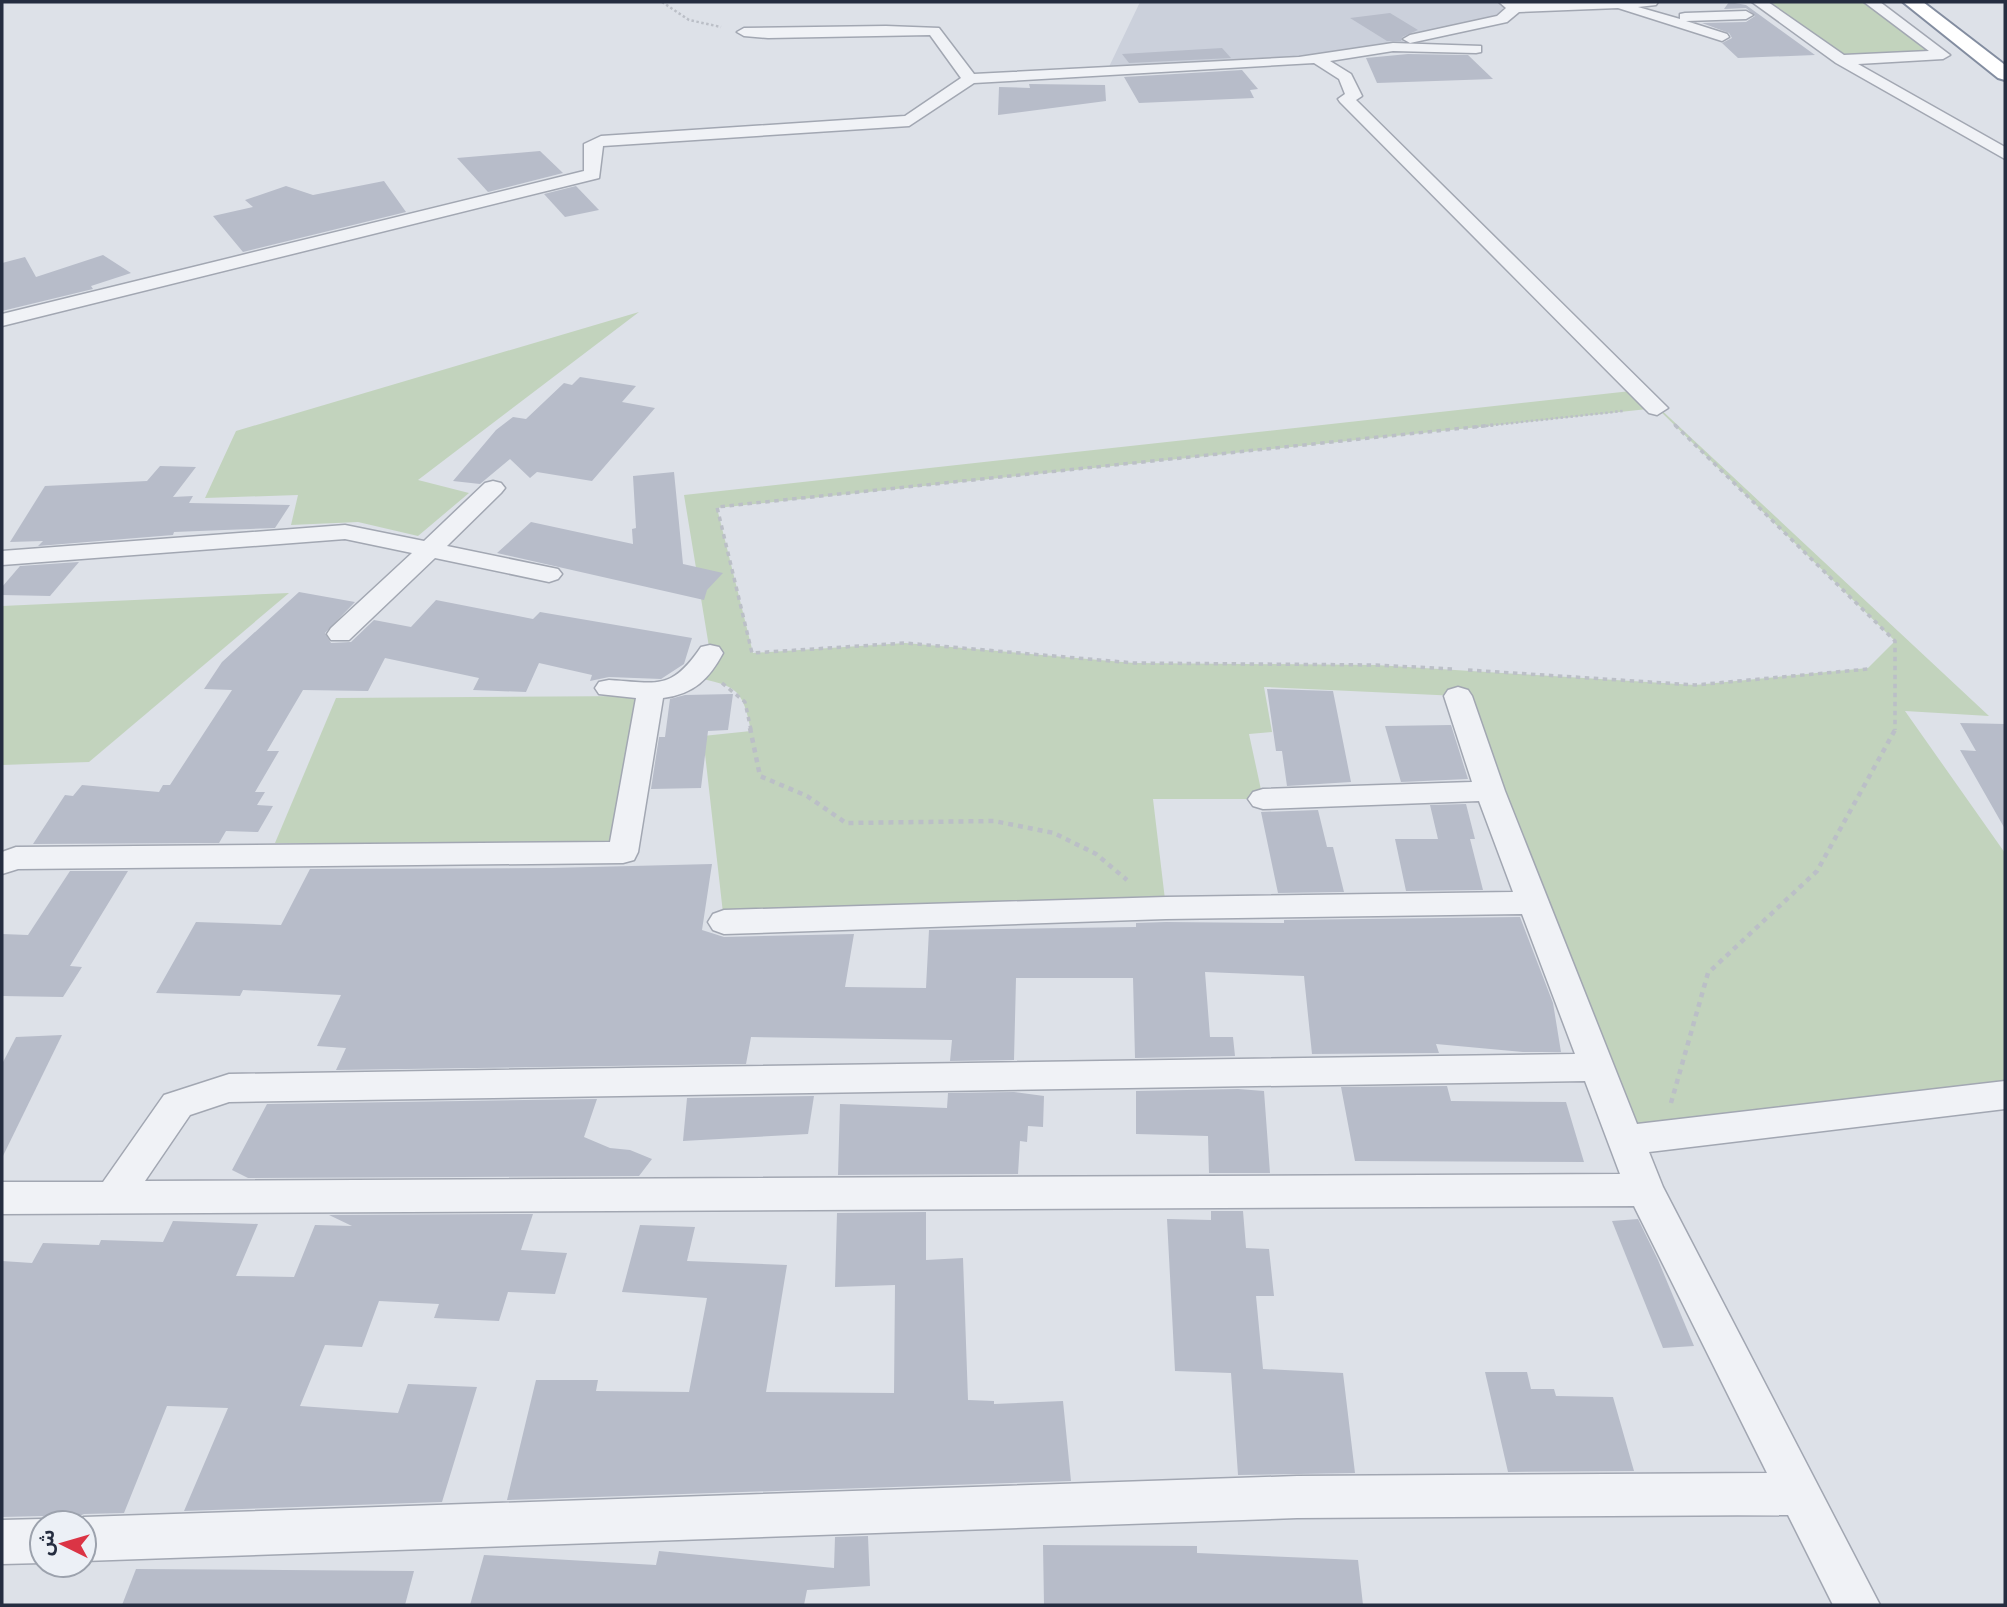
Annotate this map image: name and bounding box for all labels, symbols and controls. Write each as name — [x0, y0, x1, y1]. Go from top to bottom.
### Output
north arrow — [28, 1509, 98, 1579]
text: ش — [34, 1529, 59, 1557]

